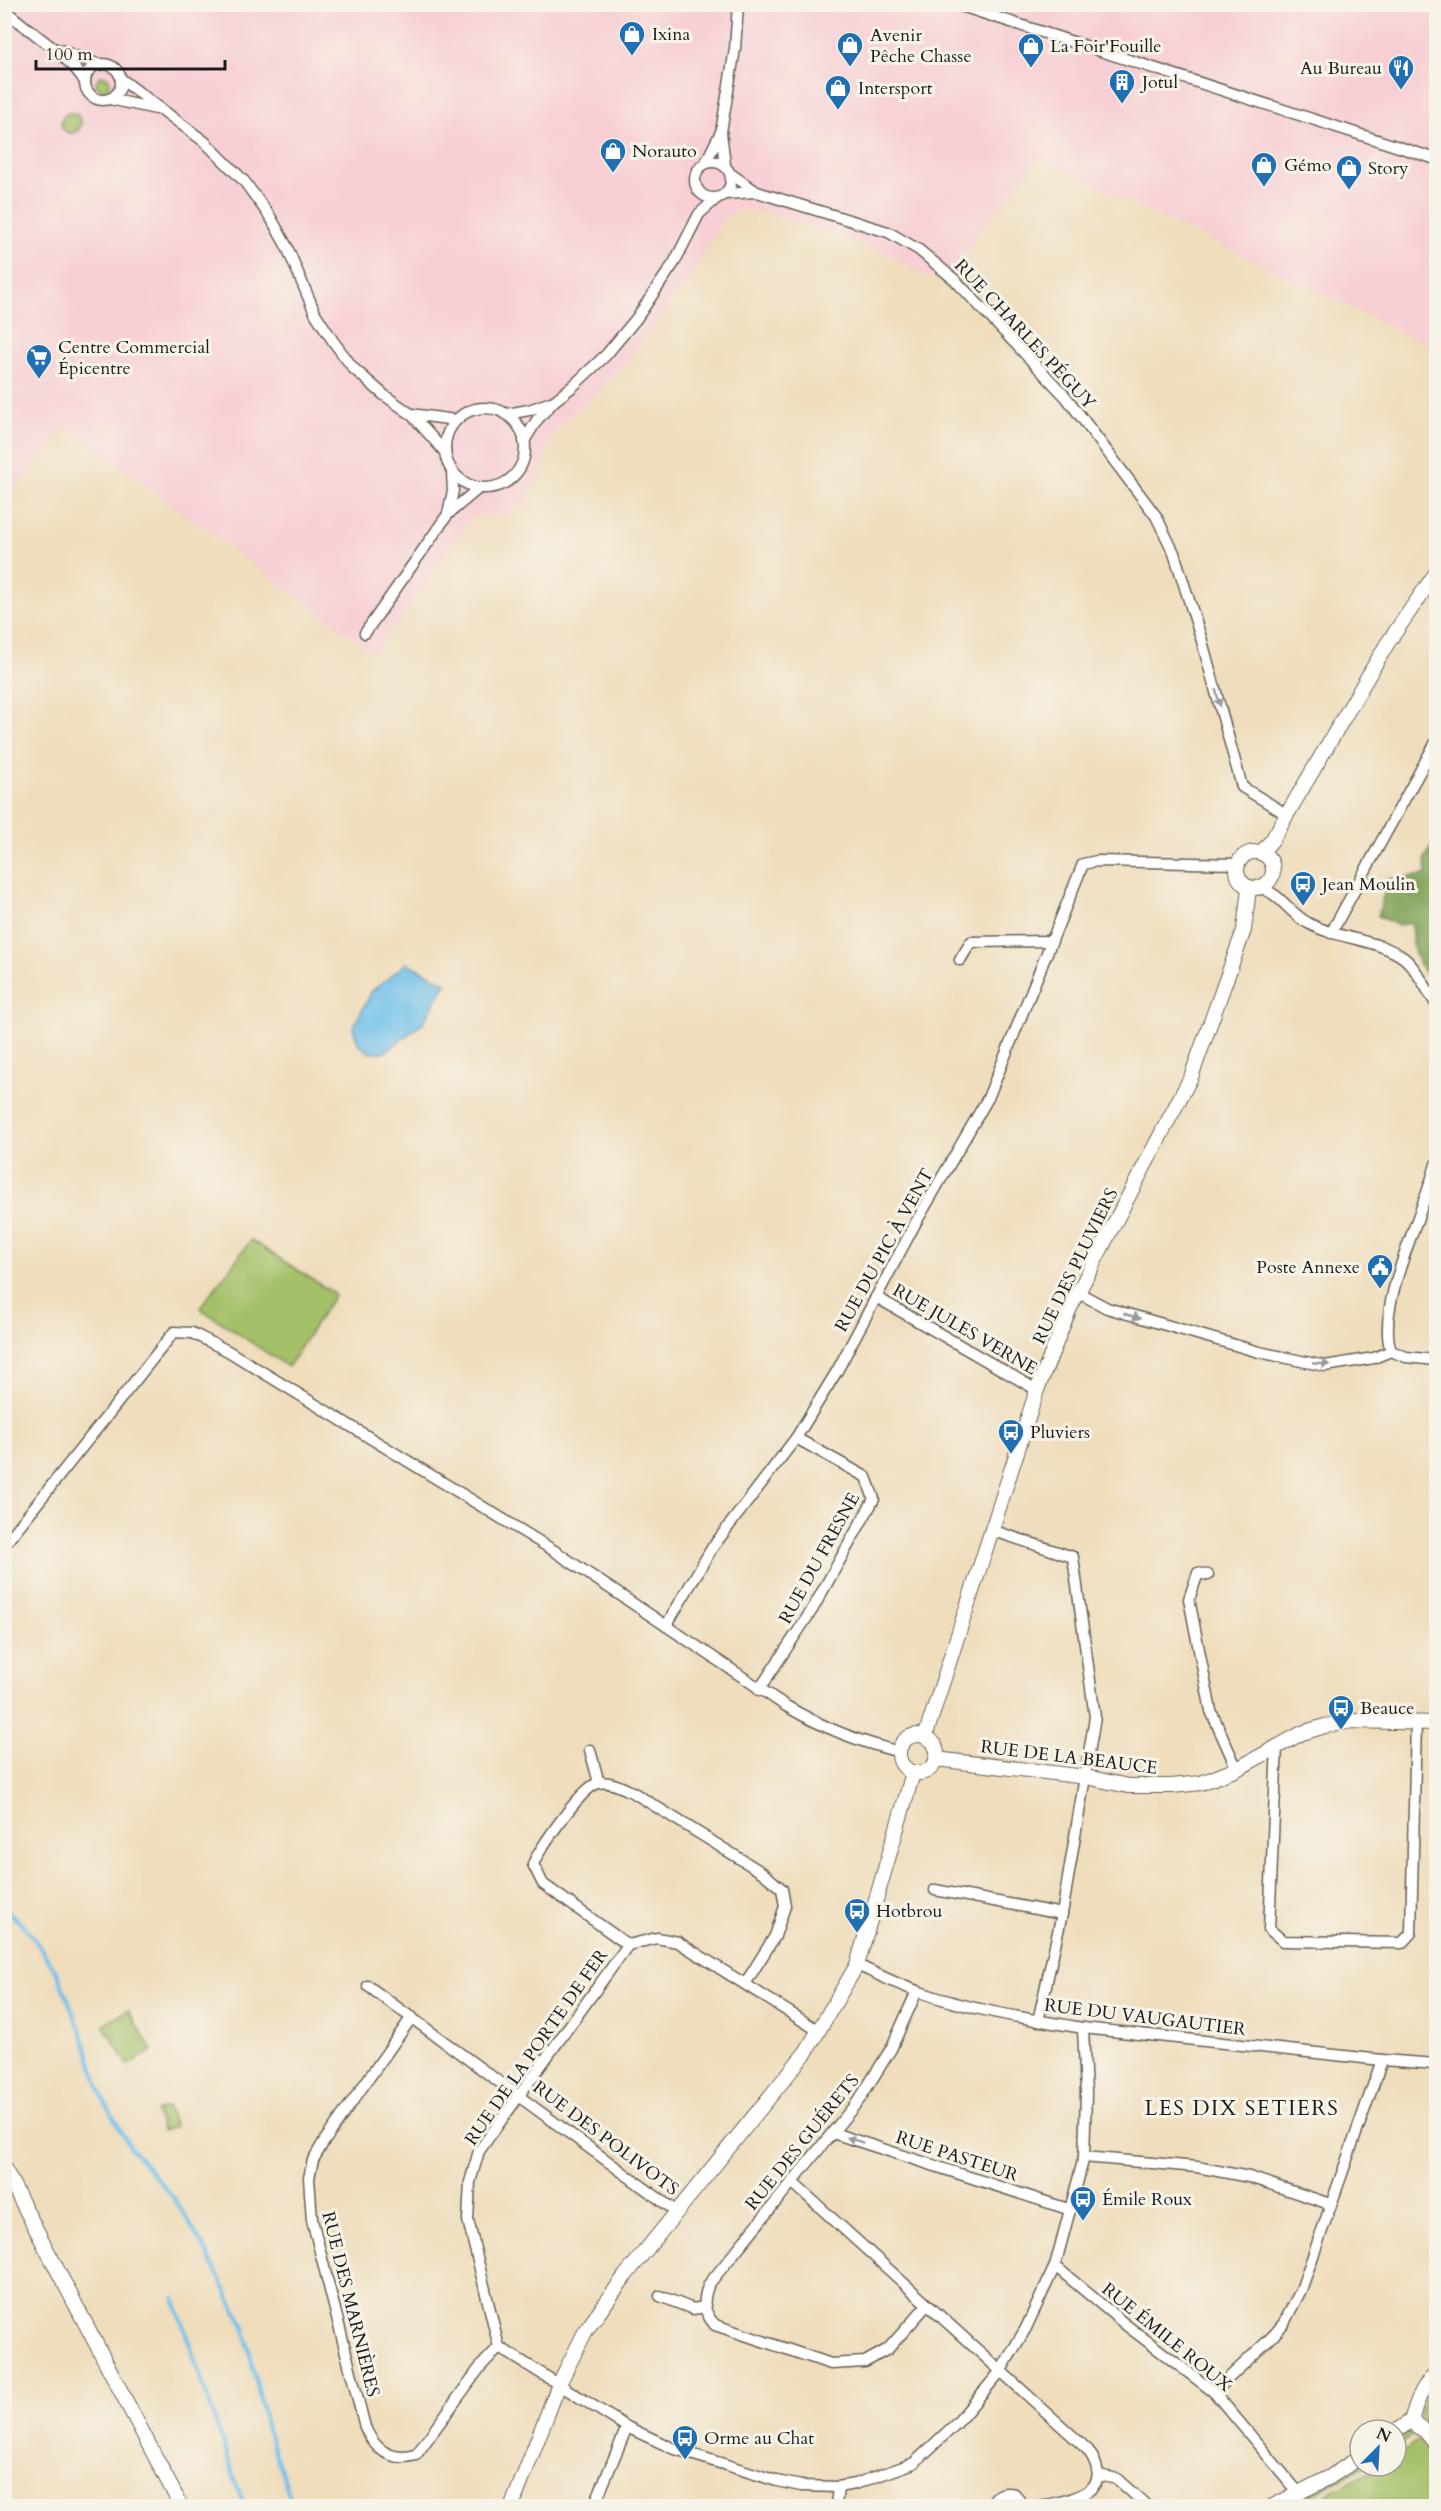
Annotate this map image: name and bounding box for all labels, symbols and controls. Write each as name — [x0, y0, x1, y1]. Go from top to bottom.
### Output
shop icon: Ixina — [617, 19, 647, 57]
place label: Ixina — [652, 22, 690, 47]
place label: Avenir Pêche Chasse — [870, 23, 972, 69]
shop icon: Avenir Pêche Chasse — [835, 30, 865, 68]
shop icon: La Foir'Fouille — [1016, 31, 1046, 69]
scale bar — [36, 33, 225, 71]
place label: La Foir'Fouille — [1050, 34, 1161, 59]
text: 100 m — [45, 42, 93, 67]
restaurant icon: Au Bureau — [1386, 53, 1416, 91]
place label: Au Bureau — [1300, 56, 1382, 81]
building icon: Jotul — [1107, 67, 1137, 105]
place label: Jotul — [1139, 70, 1178, 95]
shop icon: Intersport — [823, 73, 853, 111]
place label: Intersport — [858, 76, 933, 101]
shop icon: Norauto — [598, 136, 628, 174]
place label: Norauto — [632, 139, 697, 164]
shop icon: Gémo — [1249, 150, 1279, 188]
place label: Gémo — [1284, 153, 1332, 178]
shop icon: Story — [1334, 153, 1364, 191]
place label: Story — [1368, 156, 1409, 181]
street label: RUE CHARLES PÉGUY — [948, 254, 1101, 415]
place label: Centre Commercial Épicentre — [58, 335, 210, 381]
supermarket icon: Centre Commercial Épicentre — [24, 342, 54, 380]
one-way arrow — [1214, 689, 1223, 707]
bus stop icon: Jean Moulin — [1288, 869, 1318, 907]
place label: Jean Moulin — [1319, 872, 1416, 897]
street label: RUE DU PIC À VENT — [829, 1164, 940, 1336]
street label: RUE DES PLUVIERS — [1027, 1184, 1124, 1349]
public building icon: Poste Annexe — [1365, 1252, 1395, 1290]
place label: Poste Annexe — [1256, 1255, 1360, 1280]
street label: RUE JULES VERNE — [888, 1278, 1042, 1381]
one-way arrow — [1123, 1312, 1141, 1321]
one-way arrow — [1312, 1359, 1331, 1369]
bus stop icon: Pluviers — [996, 1417, 1026, 1455]
place label: Pluviers — [1030, 1420, 1090, 1445]
street label: RUE DU FRESNE — [773, 1488, 866, 1628]
bus stop icon: Beauce — [1326, 1693, 1356, 1731]
place label: Beauce — [1360, 1696, 1414, 1721]
street label: RUE DE LA BEAUCE — [979, 1734, 1159, 1781]
bus stop icon: Hotbrou — [842, 1896, 872, 1934]
place label: Hotbrou — [876, 1899, 942, 1924]
street label: RUE DE LA PORTE DE FER — [459, 1944, 614, 2150]
street label: RUE DU VAUGAUTIER — [1043, 1993, 1248, 2042]
street label: RUE DES GUÉRETS — [740, 2069, 865, 2216]
street label: RUE DES POLIVOTS — [528, 2075, 684, 2202]
district label: LES DIX SETIERS — [1145, 2094, 1339, 2123]
street label: RUE PASTEUR — [893, 2125, 1022, 2188]
one-way arrow — [846, 2135, 864, 2144]
bus stop icon: Émile Roux — [1068, 2184, 1098, 2222]
place label: Émile Roux — [1102, 2187, 1192, 2212]
street label: RUE DES MARNIÈRES — [315, 2209, 386, 2399]
street label: RUE ÉMILE ROUX — [1096, 2277, 1238, 2398]
north arrow — [1348, 2418, 1408, 2478]
text: N — [1373, 2422, 1395, 2448]
bus stop icon: Orme au Chat — [670, 2423, 700, 2461]
place label: Orme au Chat — [704, 2426, 814, 2451]

